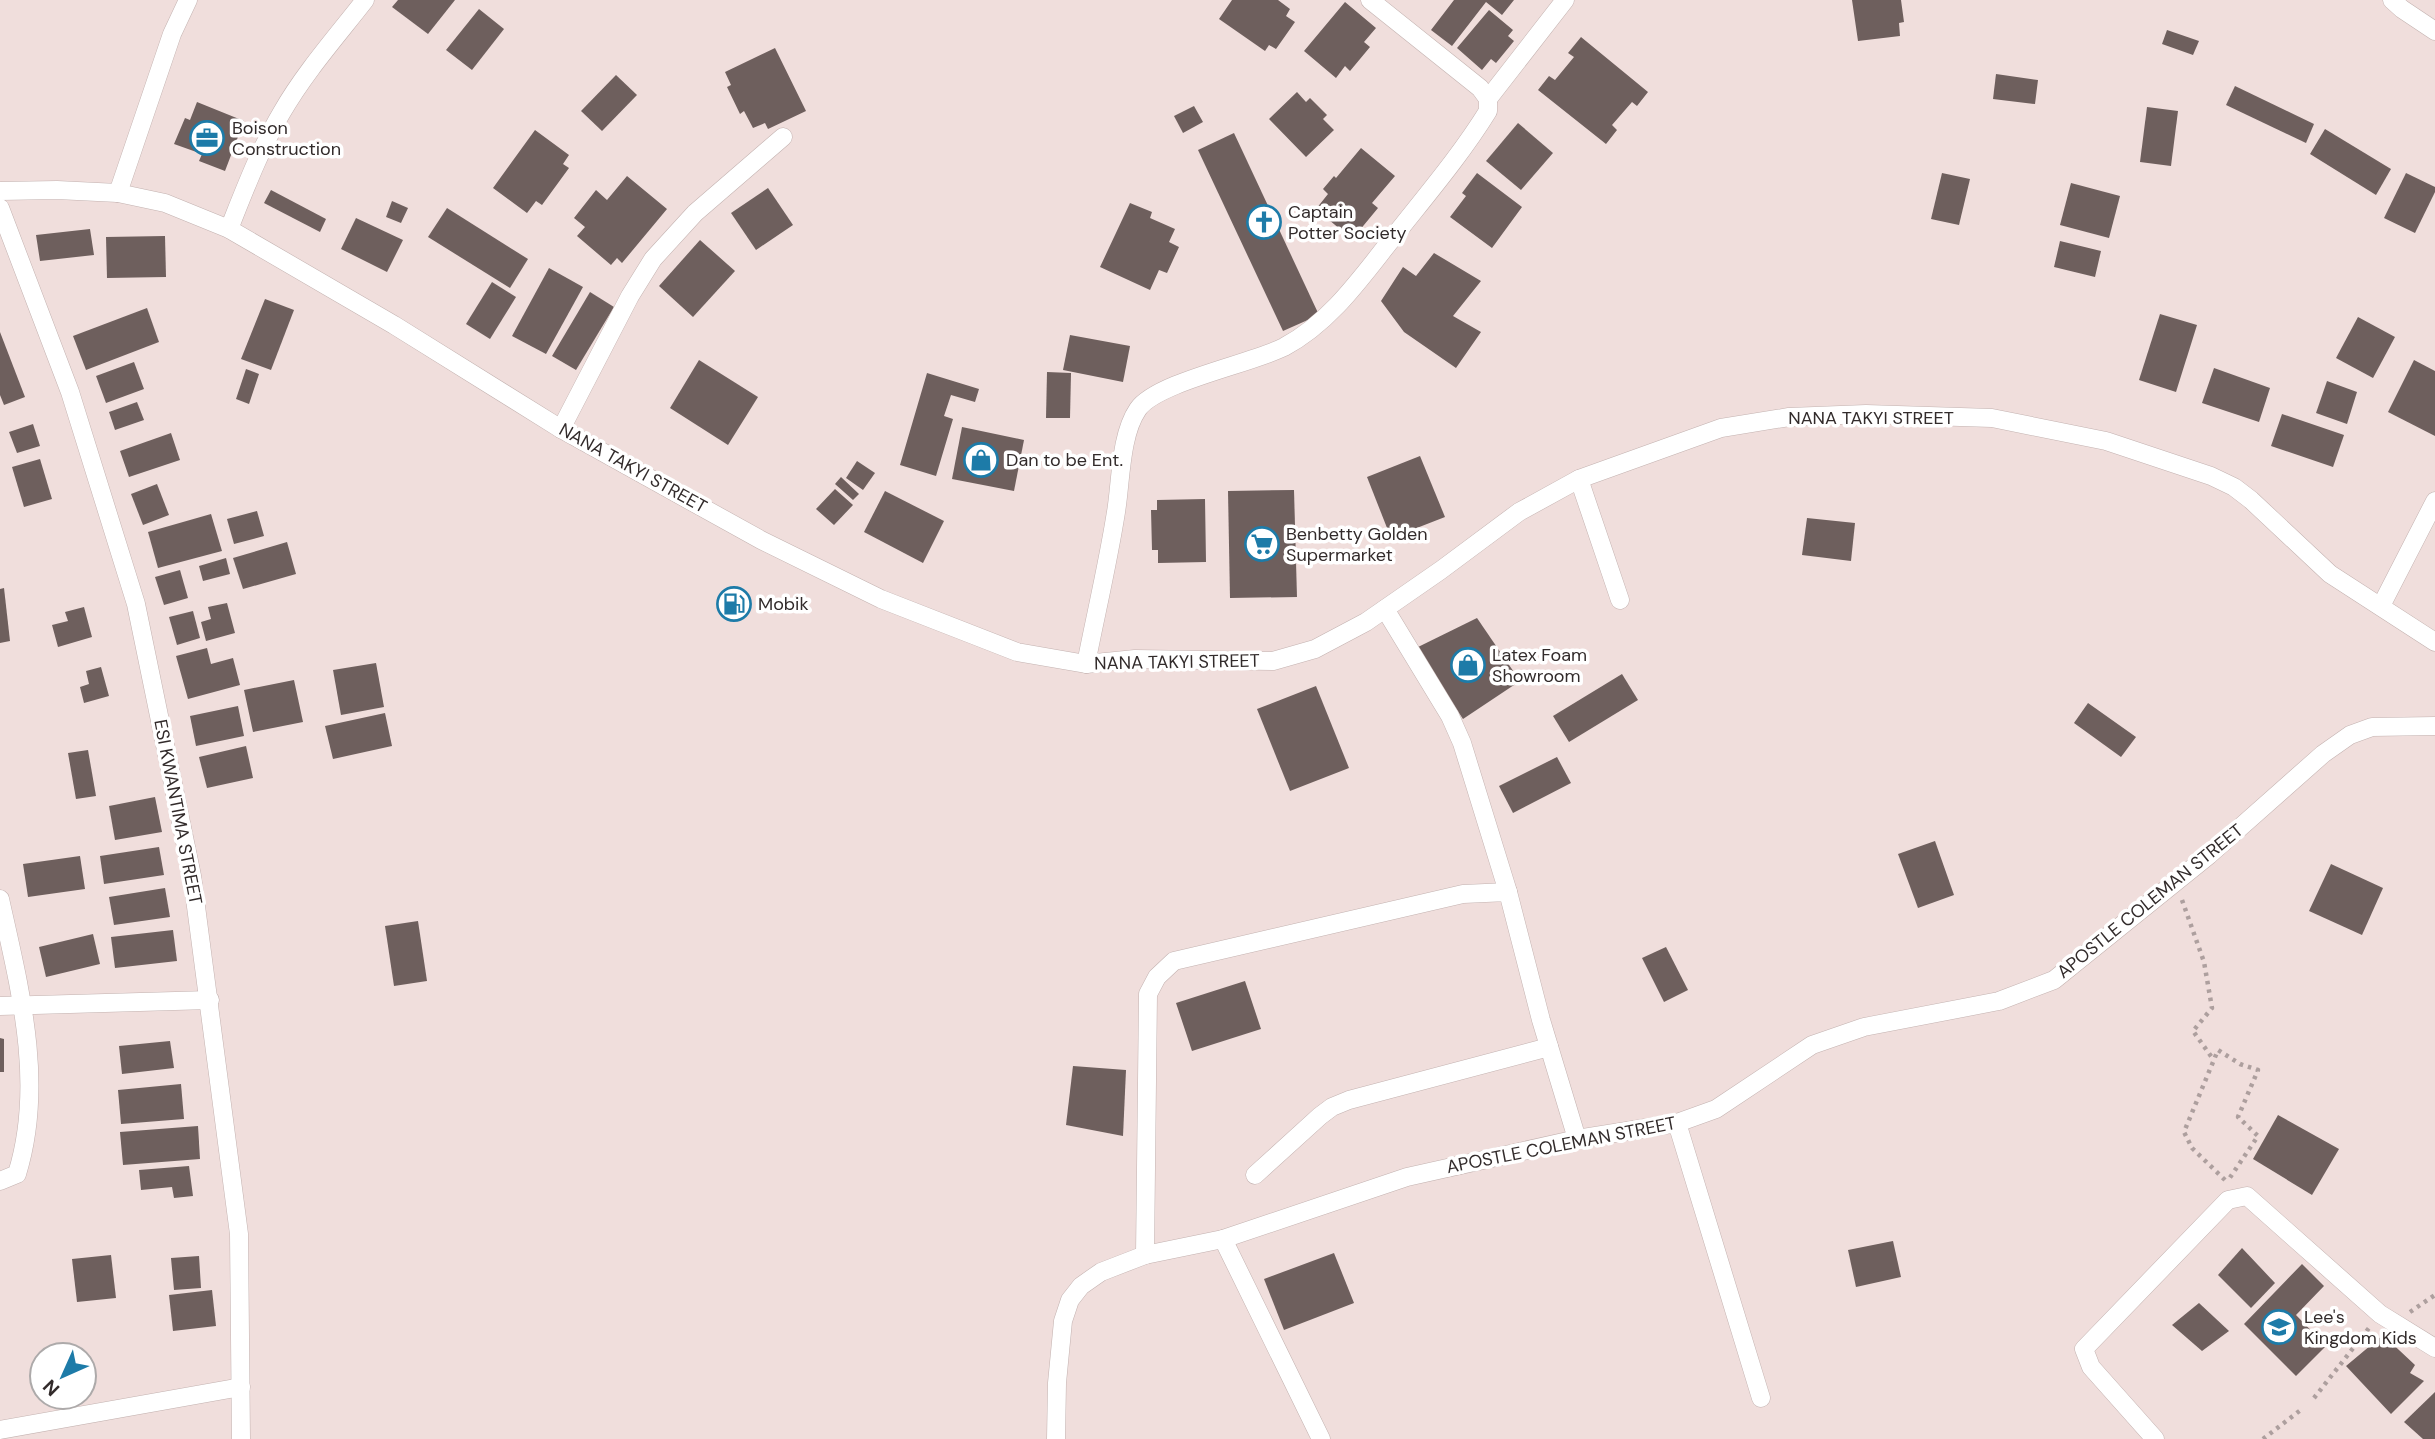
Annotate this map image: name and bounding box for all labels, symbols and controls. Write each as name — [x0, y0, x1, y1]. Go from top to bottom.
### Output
place label: Boison Construction — [232, 116, 341, 161]
office icon: Boison Construction — [188, 119, 226, 157]
place label: Captain Potter Society — [1288, 200, 1406, 245]
church icon: Captain Potter Society — [1245, 203, 1283, 241]
street label: NANA TAKYI STREET — [1788, 406, 1954, 430]
street label: NANA TAKYI STREET — [555, 417, 711, 519]
shop icon: Dan to be Ent. — [962, 441, 1000, 479]
place label: Dan to be Ent. — [1006, 448, 1123, 472]
place label: Benbetty Golden Supermarket — [1286, 522, 1428, 567]
supermarket icon: Benbetty Golden Supermarket — [1243, 525, 1281, 563]
fuel station icon: Mobik — [715, 585, 753, 623]
place label: Mobik — [758, 592, 808, 616]
place label: Latex Foam Showroom — [1492, 643, 1587, 688]
shop icon: Latex Foam Showroom — [1449, 646, 1487, 684]
street label: NANA TAKYI STREET — [1094, 649, 1260, 675]
street label: ESI KWANTIMA STREET — [148, 717, 208, 907]
street label: APOSTLE COLEMAN STREET — [2052, 818, 2248, 984]
street label: APOSTLE COLEMAN STREET — [1444, 1111, 1678, 1179]
place label: Lee's Kingdom Kids — [2304, 1305, 2417, 1350]
school or university icon: Lee's Kingdom Kids — [2260, 1308, 2298, 1346]
north arrow — [28, 1341, 98, 1411]
text: N — [38, 1374, 65, 1401]

